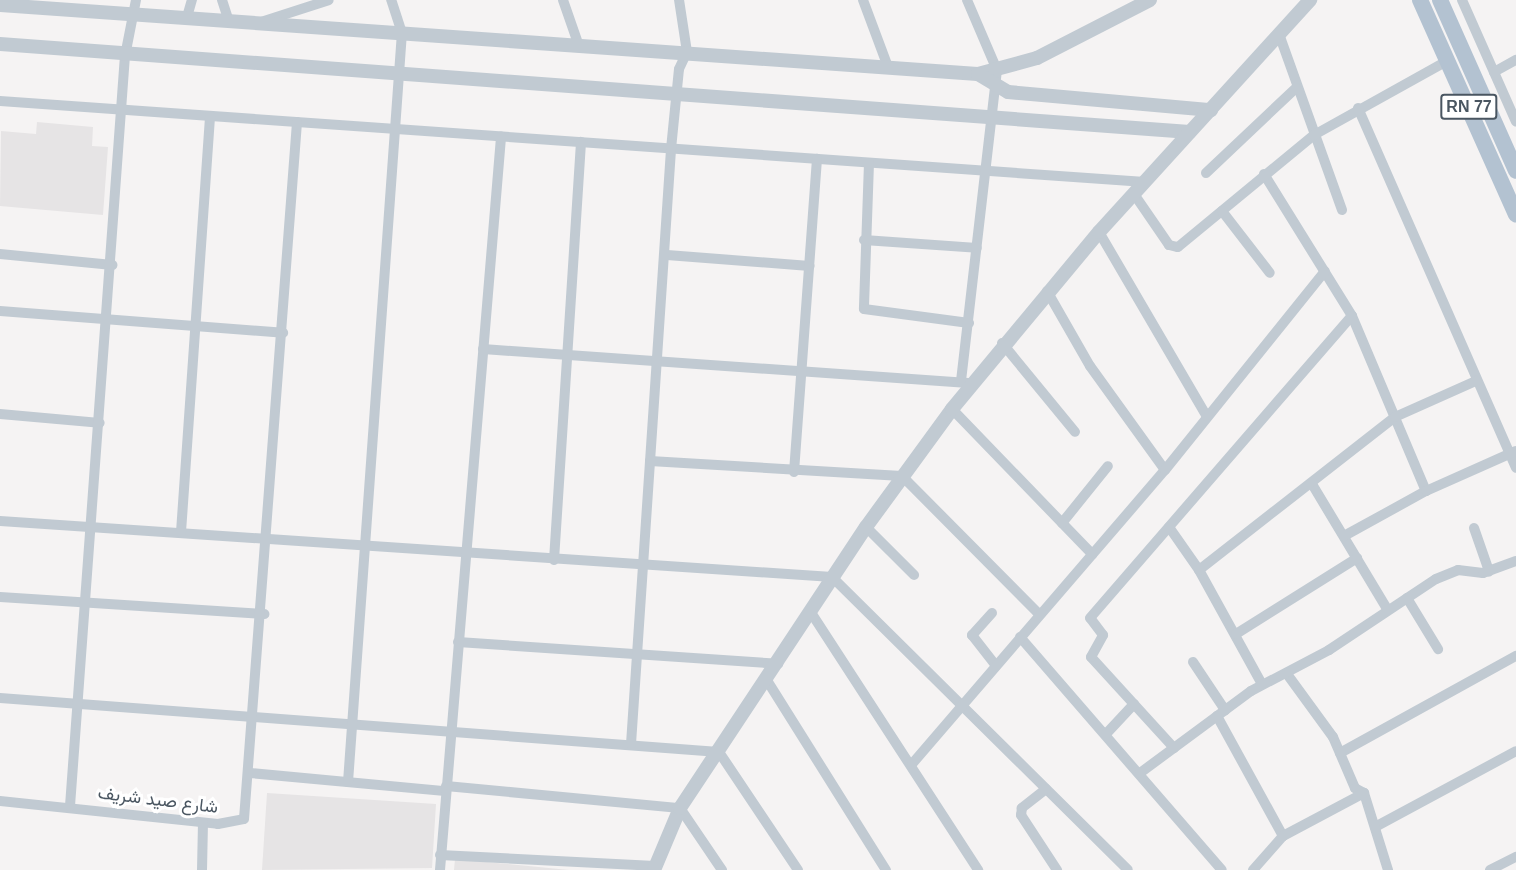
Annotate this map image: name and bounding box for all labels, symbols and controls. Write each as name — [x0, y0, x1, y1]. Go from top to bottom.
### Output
road number: RN 77 — [1439, 94, 1499, 120]
street label: شارع صيد شريف — [97, 782, 219, 818]

